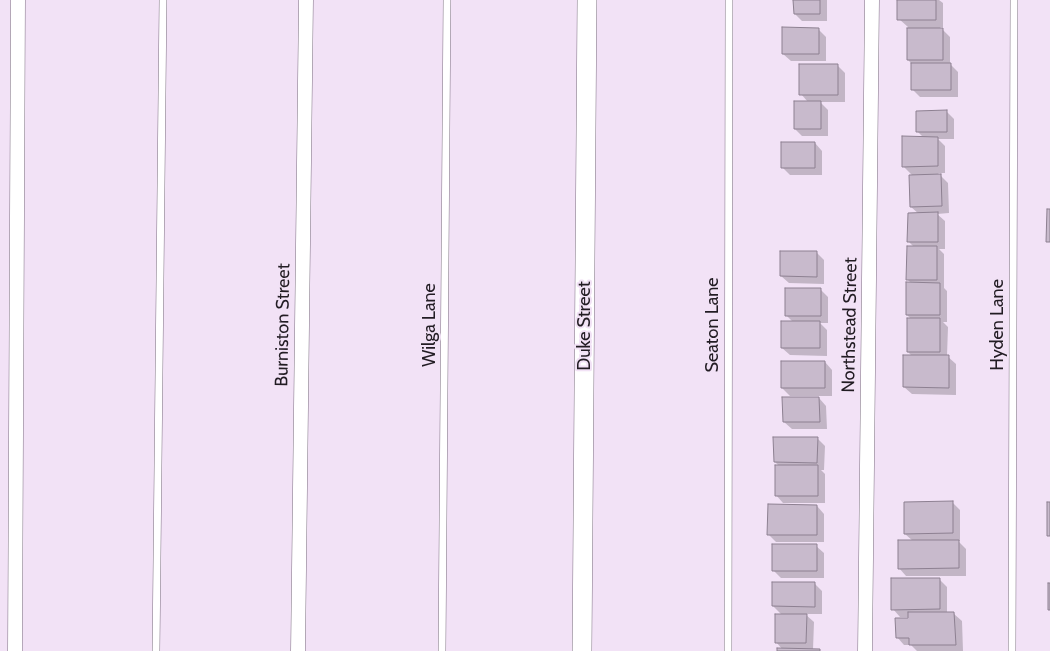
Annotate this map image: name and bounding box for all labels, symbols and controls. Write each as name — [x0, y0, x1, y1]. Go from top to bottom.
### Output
street label: Northstead Street — [838, 257, 862, 393]
street label: Burniston Street — [271, 263, 295, 387]
street label: Seaton Lane — [702, 277, 724, 373]
street label: Hyden Lane — [987, 279, 1009, 371]
street label: Duke Street — [574, 281, 596, 371]
street label: Wilga Lane — [419, 283, 441, 367]

